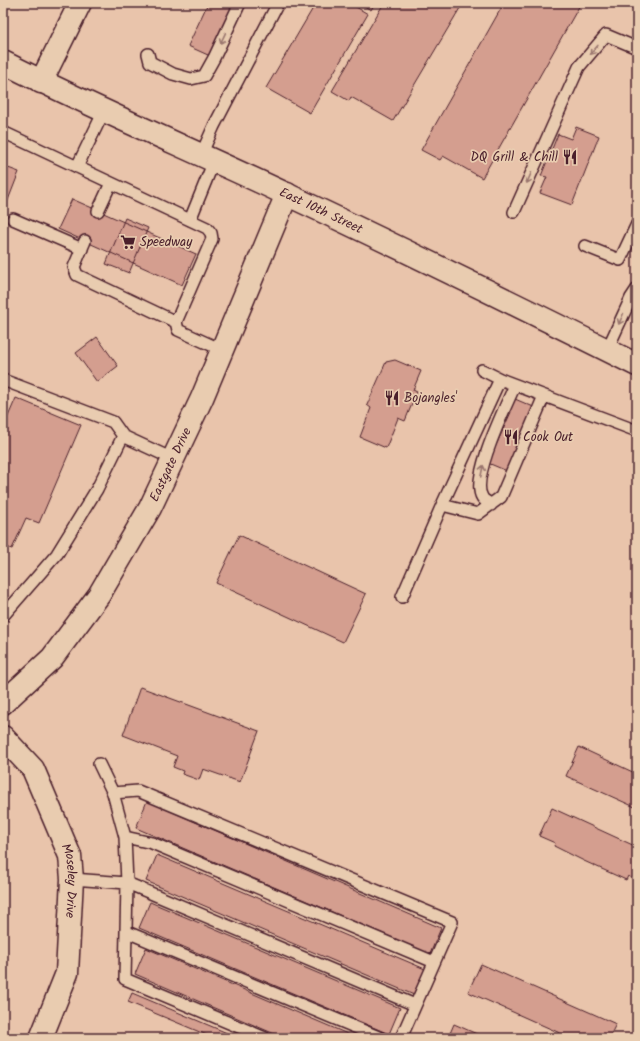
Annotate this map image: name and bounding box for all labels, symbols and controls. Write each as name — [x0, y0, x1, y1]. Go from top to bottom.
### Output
one-way arrow — [219, 32, 226, 44]
one-way arrow — [589, 44, 598, 55]
place label: DQ Grill & Chill — [471, 147, 558, 168]
restaurant icon: DQ Grill & Chill — [561, 148, 579, 166]
one-way arrow — [525, 171, 532, 183]
street label: East 10th Street — [276, 182, 367, 240]
place label: Speedway — [140, 232, 193, 253]
supermarket icon: Speedway — [119, 233, 137, 251]
one-way arrow — [617, 313, 624, 325]
place label: Bojangles' — [404, 388, 457, 409]
restaurant icon: Bojangles' — [383, 389, 401, 407]
street label: Eastgate Drive — [144, 424, 197, 505]
place label: Cook Out — [523, 427, 574, 448]
restaurant icon: Cook Out — [502, 428, 520, 446]
one-way arrow — [479, 465, 487, 478]
street label: Moseley Drive — [55, 840, 83, 919]

